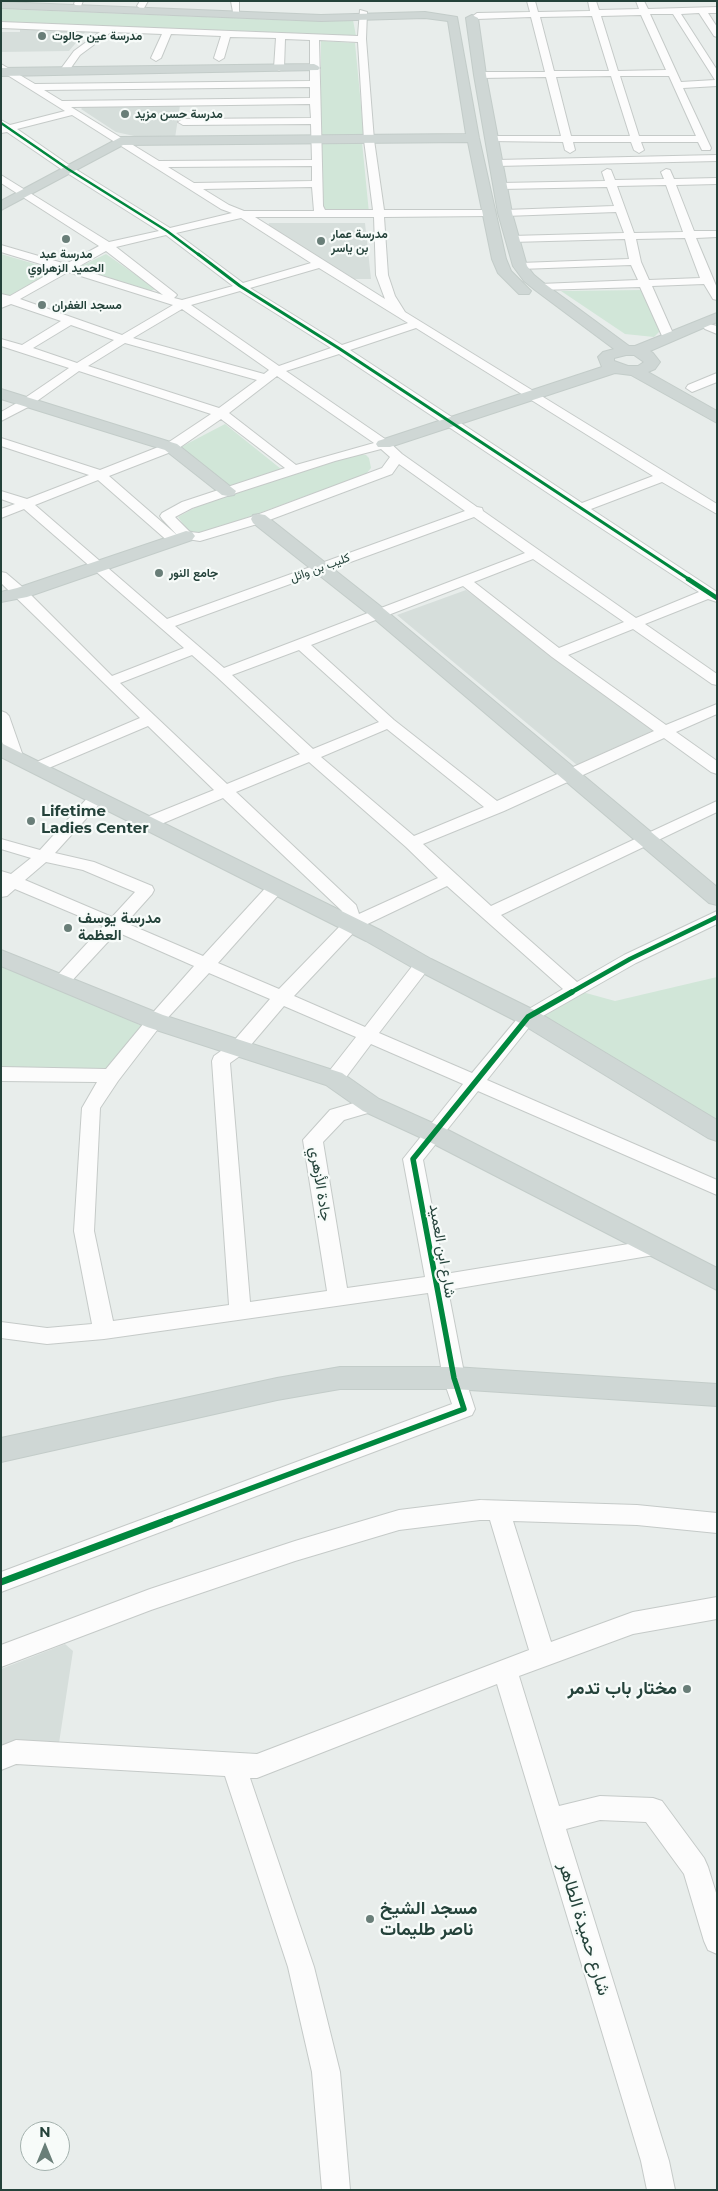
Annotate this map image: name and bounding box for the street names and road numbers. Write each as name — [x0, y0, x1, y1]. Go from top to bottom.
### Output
street label: كليب بن وائل — [288, 550, 352, 586]
street label: جادة الأزهري — [305, 1146, 335, 1222]
street label: شارع ابن العميد — [425, 1203, 459, 1299]
street label: شارع حميدة الطاهر — [553, 1860, 615, 1998]

